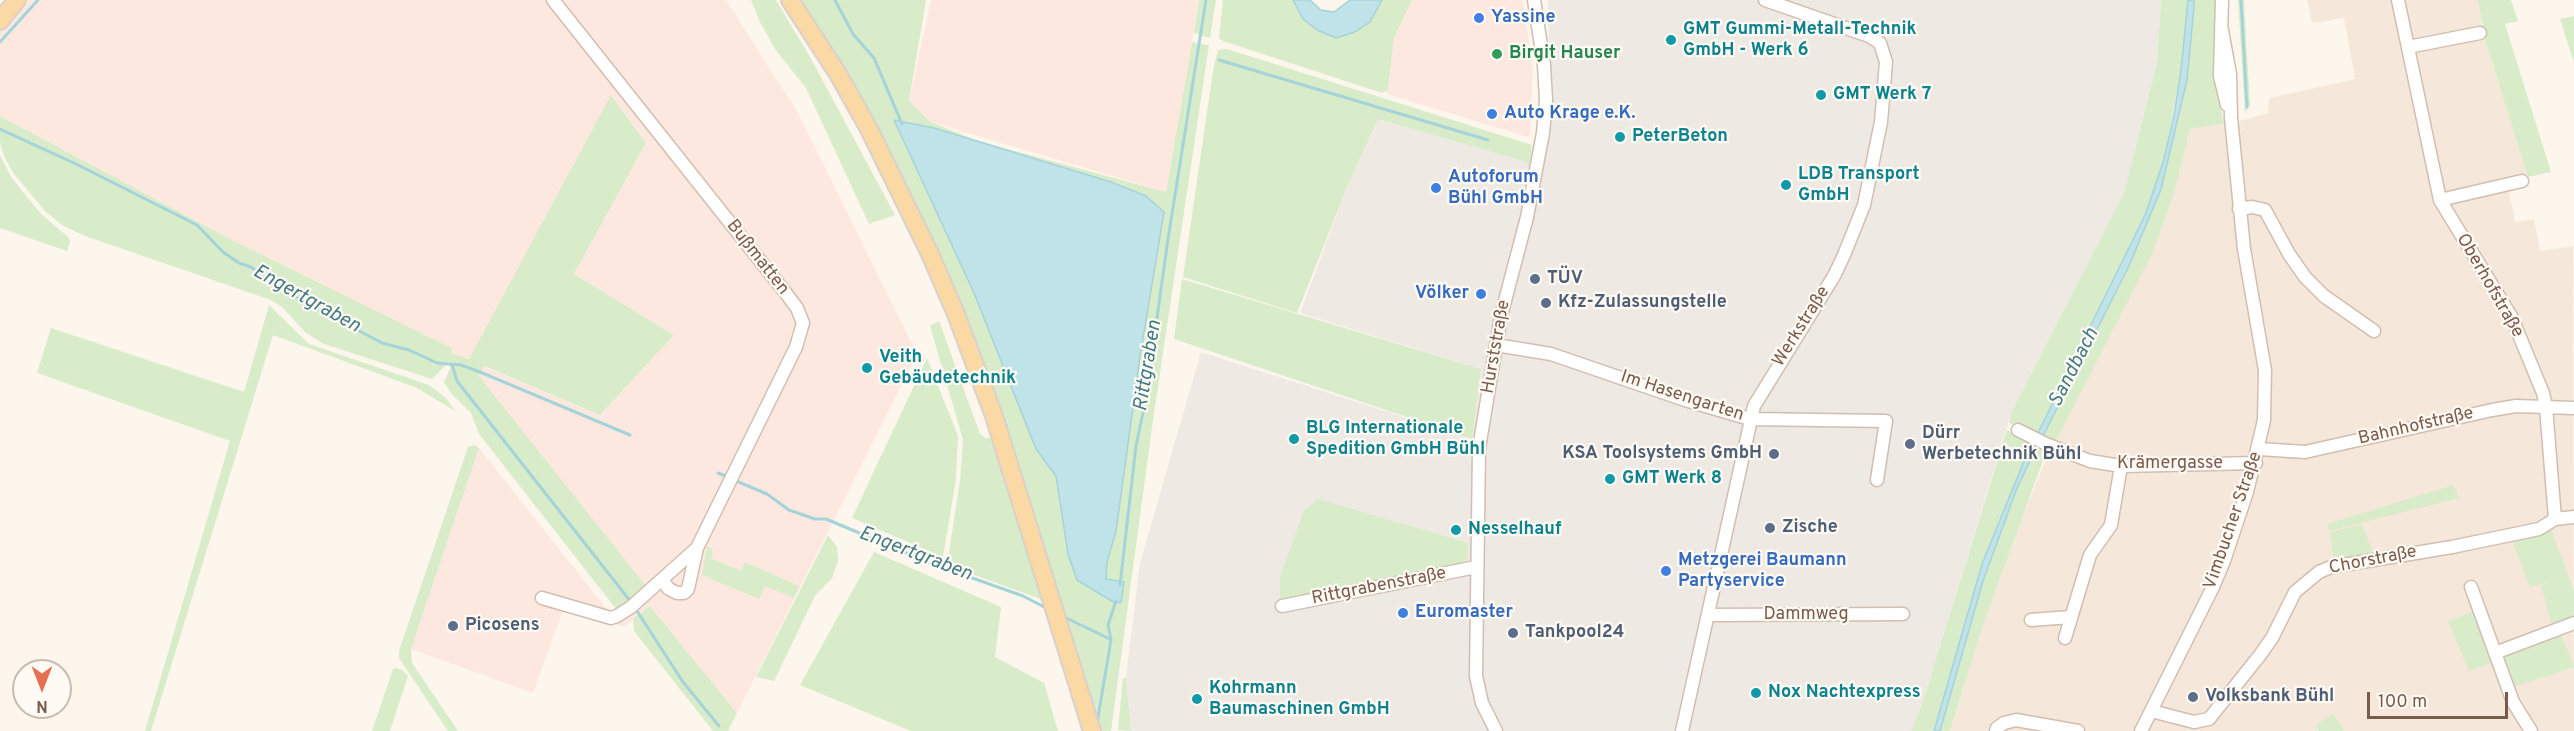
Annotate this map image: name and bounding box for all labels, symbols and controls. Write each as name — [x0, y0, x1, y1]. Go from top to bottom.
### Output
place label: Yassine — [1491, 7, 1556, 29]
marker: Yassine — [1472, 11, 1486, 25]
place label: GMT Gummi-Metall-Technik GmbH - Werk 6 — [1683, 19, 1917, 62]
marker: GMT Gummi-Metall-Technik GmbH - Werk 6 — [1664, 33, 1678, 47]
place label: Birgit Hauser — [1509, 43, 1621, 65]
marker: Birgit Hauser — [1490, 47, 1504, 61]
place label: GMT Werk 7 — [1833, 84, 1931, 106]
marker: GMT Werk 7 — [1814, 88, 1828, 102]
place label: Auto Krage e.K. — [1504, 103, 1636, 125]
marker: Auto Krage e.K. — [1485, 107, 1499, 121]
place label: PeterBeton — [1632, 126, 1728, 148]
marker: PeterBeton — [1613, 130, 1627, 144]
place label: LDB Transport GmbH — [1798, 164, 1920, 207]
place label: Autoforum Bühl GmbH — [1448, 167, 1543, 210]
marker: LDB Transport GmbH — [1779, 178, 1793, 192]
marker: Autoforum Bühl GmbH — [1429, 181, 1443, 195]
street label: Bußmatten — [721, 216, 793, 300]
street label: Oberhofstraße — [2451, 230, 2527, 342]
water label: Engertgraben — [248, 261, 364, 339]
place label: TÜV — [1547, 268, 1583, 290]
marker: TÜV — [1528, 272, 1542, 286]
place label: Völker — [1415, 283, 1469, 305]
street label: Werkstraße — [1769, 283, 1835, 371]
marker: Völker — [1474, 287, 1488, 301]
place label: Kfz-Zulassungstelle — [1558, 292, 1727, 314]
marker: Kfz-Zulassungstelle — [1539, 296, 1553, 310]
street label: Hurststraße — [1478, 299, 1516, 395]
water label: Rittgraben — [1130, 319, 1168, 413]
water label: Sandbach — [2045, 324, 2105, 412]
place label: Veith Gebäudetechnik — [879, 347, 1016, 389]
marker: Veith Gebäudetechnik — [860, 361, 874, 375]
street label: Im Hasengarten — [1618, 367, 1746, 427]
street label: Bahnhofstraße — [2356, 403, 2476, 451]
place label: BLG Internationale Spedition GmbH Bühl — [1306, 418, 1485, 460]
place label: Dürr Werbetechnik Bühl — [1922, 423, 2081, 466]
marker: BLG Internationale Spedition GmbH Bühl — [1287, 432, 1301, 446]
marker: Dürr Werbetechnik Bühl — [1903, 437, 1917, 451]
place label: KSA Toolsystems GmbH — [1562, 443, 1762, 465]
marker: KSA Toolsystems GmbH — [1767, 447, 1781, 461]
street label: Vimbucher Straße — [2200, 449, 2268, 593]
street label: Krämergasse — [2117, 453, 2223, 475]
place label: GMT Werk 8 — [1622, 468, 1722, 490]
marker: GMT Werk 8 — [1603, 472, 1617, 486]
place label: Zische — [1782, 517, 1838, 539]
place label: Nesselhauf — [1468, 519, 1561, 541]
marker: Zische — [1763, 521, 1777, 535]
water label: Engertgraben — [855, 522, 975, 588]
marker: Nesselhauf — [1449, 523, 1463, 537]
street label: Chorstraße — [2327, 542, 2419, 580]
place label: Metzgerei Baumann Partyservice — [1678, 550, 1847, 592]
street label: Rittgrabenstraße — [1310, 563, 1448, 611]
marker: Metzgerei Baumann Partyservice — [1659, 564, 1673, 578]
place label: Euromaster — [1415, 602, 1513, 624]
street label: Dammweg — [1763, 604, 1849, 626]
marker: Euromaster — [1396, 606, 1410, 620]
place label: Picosens — [465, 615, 540, 637]
marker: Picosens — [446, 619, 460, 633]
place label: Tankpool24 — [1525, 622, 1624, 644]
marker: Tankpool24 — [1506, 626, 1520, 640]
north arrow — [12, 659, 72, 719]
place label: Kohrmann Baumaschinen GmbH — [1209, 678, 1390, 720]
scale bar — [2370, 680, 2511, 718]
place label: Nox Nachtexpress — [1768, 682, 1921, 704]
marker: Nox Nachtexpress — [1749, 686, 1763, 700]
place label: Volksbank Bühl — [2205, 686, 2334, 708]
marker: Volksbank Bühl — [2186, 690, 2200, 704]
text: 100 m — [2378, 691, 2427, 714]
marker: Kohrmann Baumaschinen GmbH — [1190, 692, 1204, 706]
text: N — [36, 695, 48, 715]

